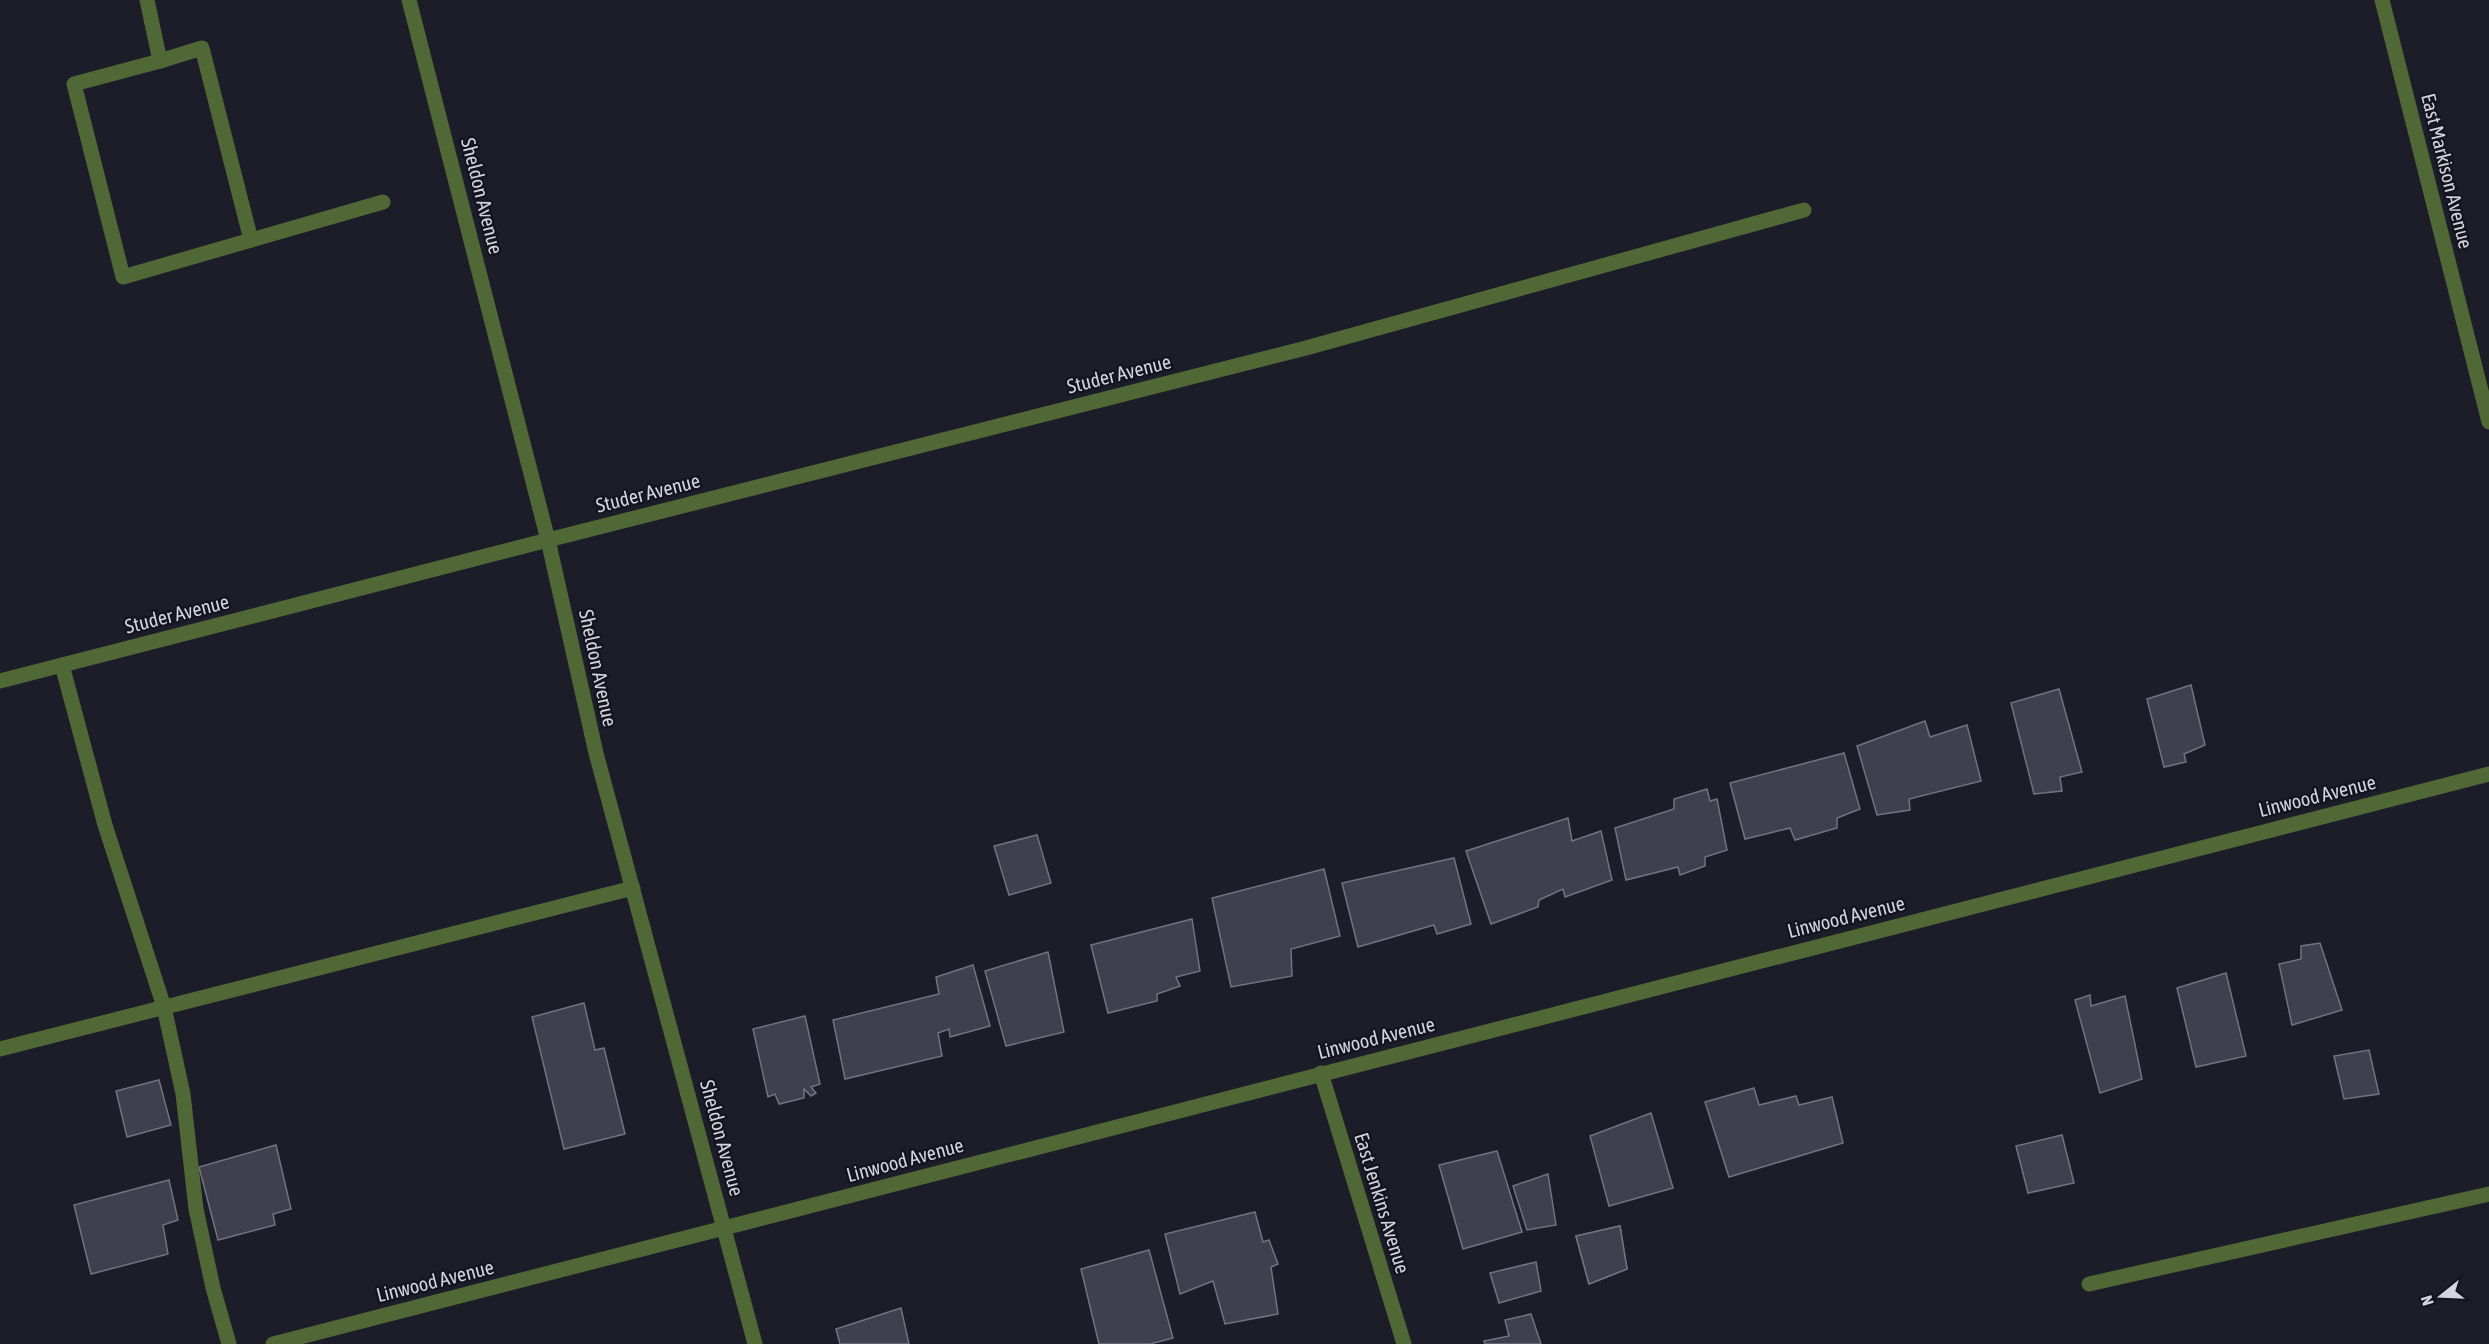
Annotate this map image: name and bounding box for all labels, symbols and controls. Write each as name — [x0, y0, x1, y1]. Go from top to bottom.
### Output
street label: East Markison Avenue — [2417, 91, 2478, 251]
street label: Sheldon Avenue — [457, 135, 508, 256]
street label: Studer Avenue — [1064, 349, 1173, 398]
street label: Studer Avenue — [593, 468, 702, 517]
street label: Studer Avenue — [122, 589, 231, 638]
street label: Sheldon Avenue — [575, 607, 622, 728]
street label: Linwood Avenue — [2256, 770, 2378, 821]
street label: Linwood Avenue — [1785, 891, 1907, 942]
street label: Linwood Avenue — [1315, 1012, 1437, 1063]
street label: Sheldon Avenue — [696, 1077, 749, 1198]
street label: East Jenkins Avenue — [1350, 1130, 1415, 1276]
street label: Linwood Avenue — [844, 1133, 966, 1186]
street label: Linwood Avenue — [374, 1255, 496, 1306]
north arrow — [2411, 1266, 2471, 1326]
text: N — [2417, 1293, 2437, 1308]

